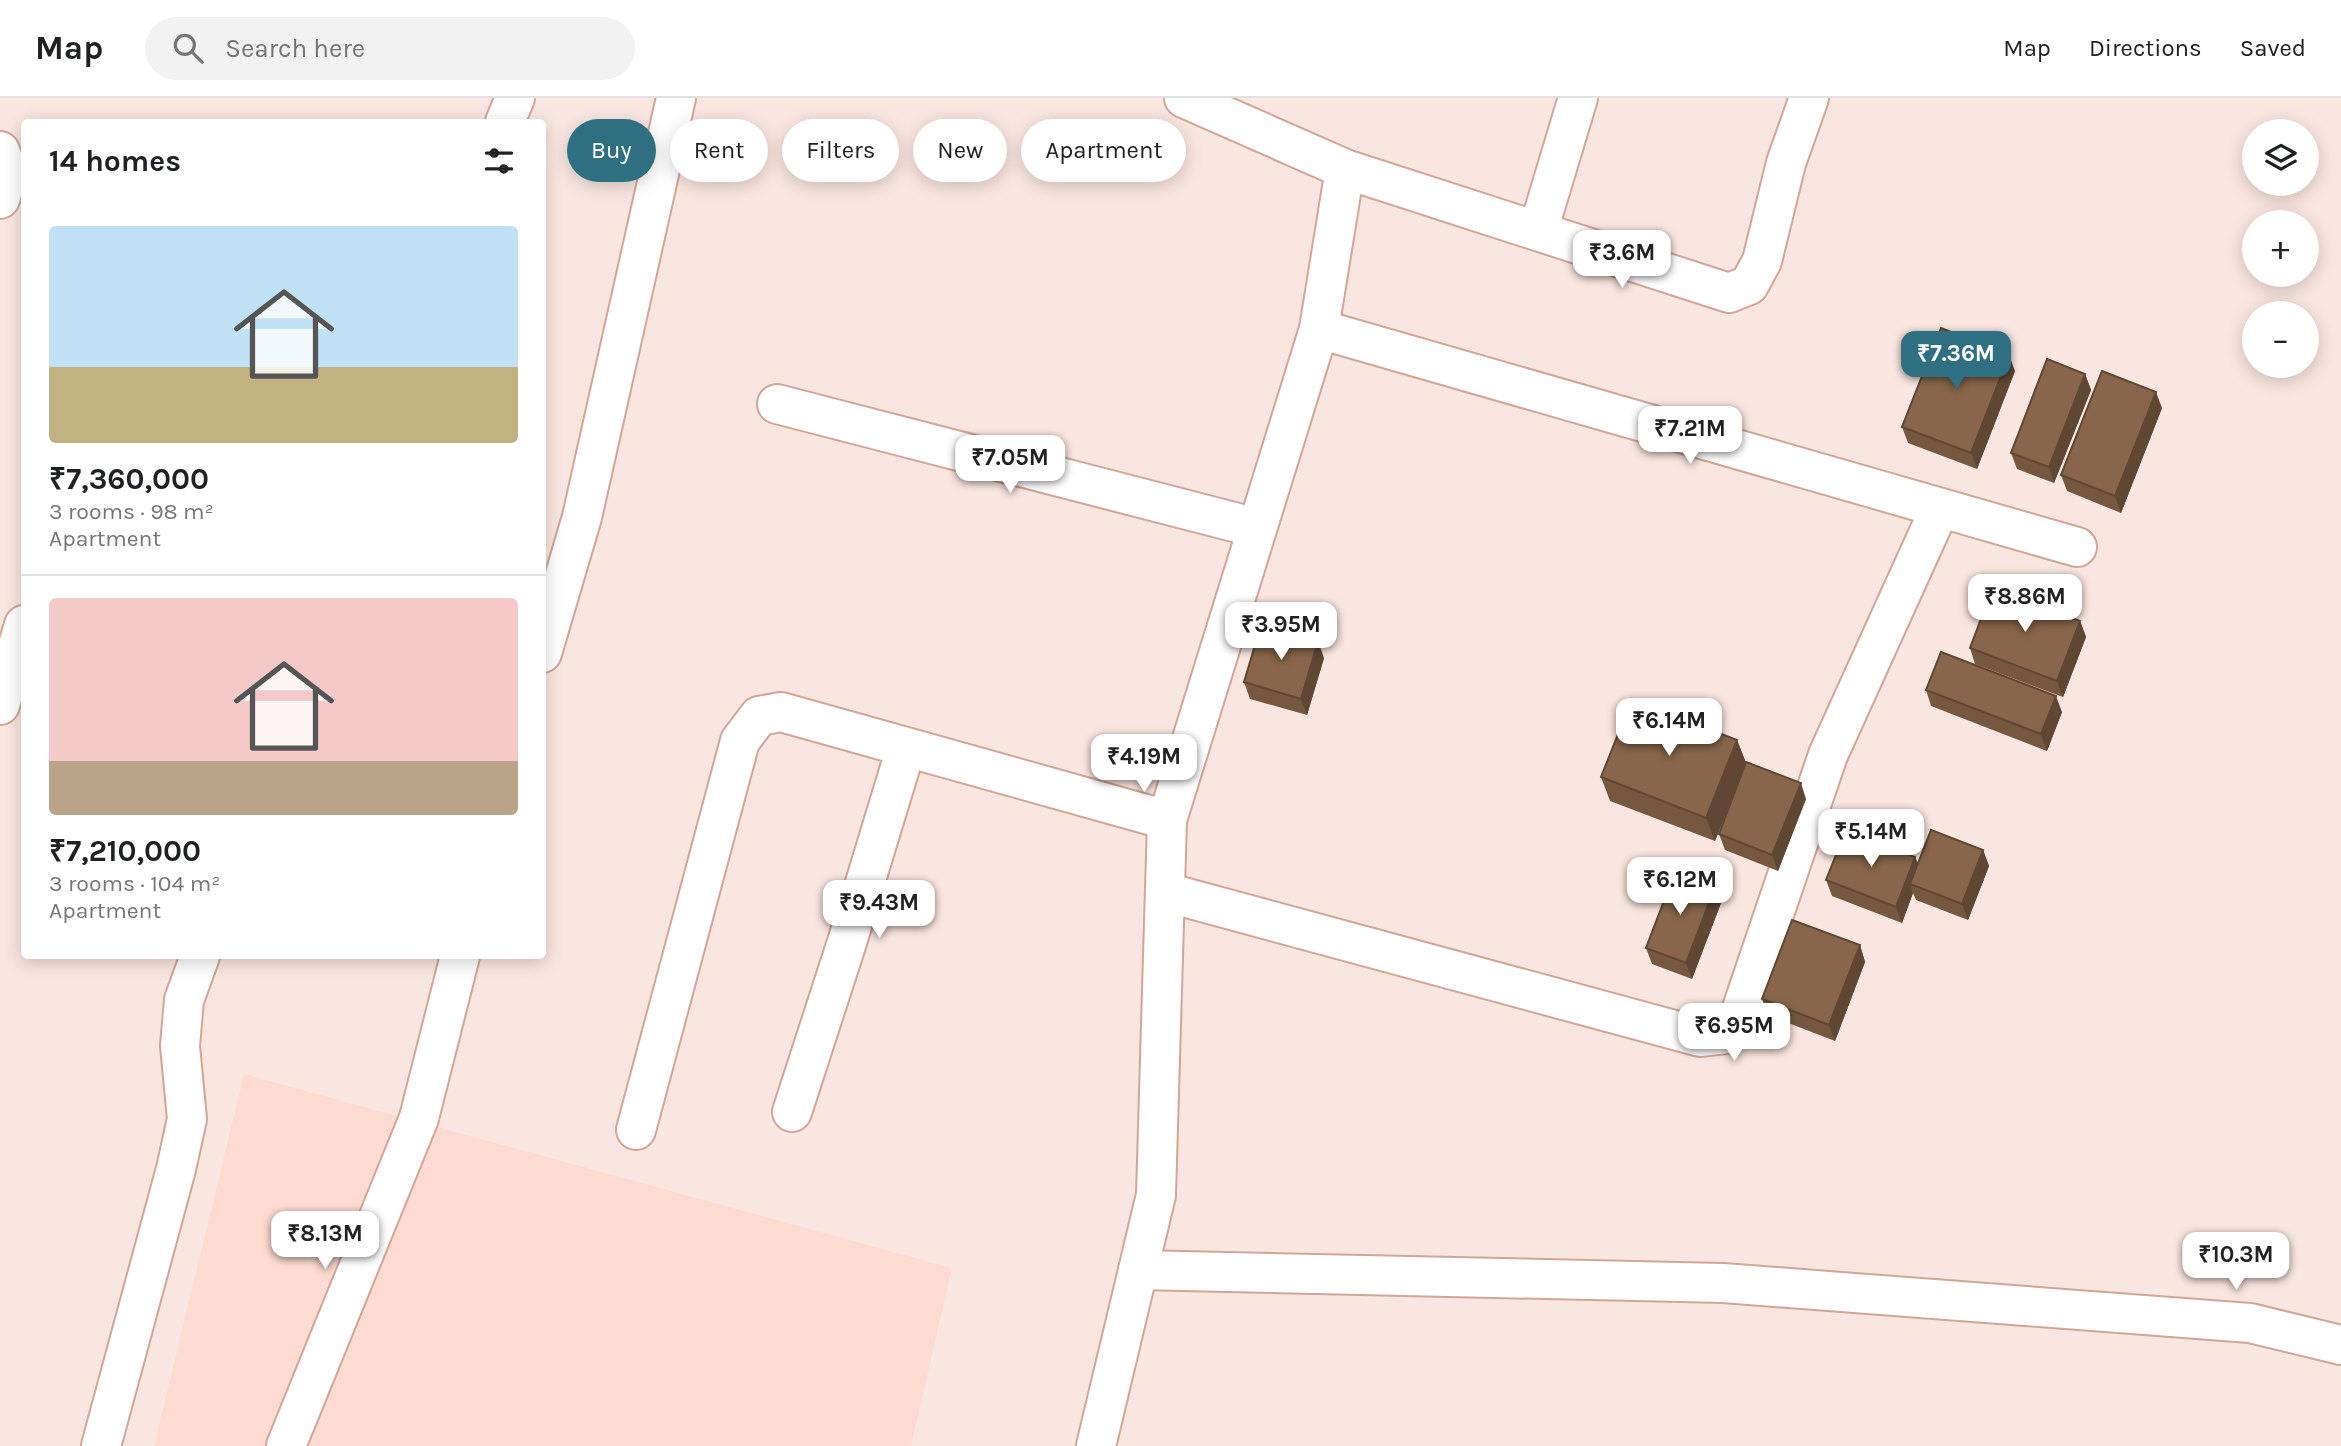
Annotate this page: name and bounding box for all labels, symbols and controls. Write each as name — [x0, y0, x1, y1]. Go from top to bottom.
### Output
search box — [145, 17, 635, 80]
text: Map — [35, 29, 103, 67]
icon: search — [169, 29, 207, 67]
text: Search here — [225, 33, 365, 64]
text: Map — [2003, 34, 2051, 62]
text: Directions — [2089, 34, 2202, 62]
text: Saved — [2240, 34, 2306, 62]
chip: Buy — [567, 119, 656, 182]
chip: Rent — [670, 119, 768, 182]
chip: Filters — [782, 119, 899, 182]
chip: New — [913, 119, 1007, 182]
chip: Apartment — [1021, 119, 1186, 182]
map controls — [2242, 119, 2319, 378]
button: layers — [2242, 119, 2319, 196]
icon: filters — [480, 142, 518, 180]
text: 14 homes — [49, 143, 181, 179]
button: + — [2242, 210, 2319, 287]
pin: ₹3.6M — [1573, 230, 1671, 290]
text: ₹3.6M — [1589, 239, 1655, 266]
icon: home — [221, 271, 347, 397]
button: − — [2242, 301, 2319, 378]
pin: ₹7.36M — [1899, 331, 2013, 391]
text: ₹7.36M — [1917, 340, 1995, 367]
pin: ₹7.21M — [1633, 406, 1747, 466]
text: ₹7.21M — [1654, 415, 1726, 442]
pin: ₹7.05M — [953, 436, 1067, 495]
text: ₹7.05M — [971, 444, 1049, 471]
text: ₹7,360,000 — [49, 461, 209, 497]
text: 3 rooms · 98 m² — [49, 498, 214, 525]
text: Apartment — [49, 525, 161, 552]
pin: ₹8.86M — [1968, 574, 2082, 634]
text: ₹8.86M — [1984, 583, 2066, 610]
pin: ₹3.95M — [1224, 602, 1338, 662]
text: ₹3.95M — [1241, 611, 1321, 638]
icon: home — [221, 643, 347, 769]
pin: ₹6.14M — [1612, 698, 1726, 758]
text: ₹6.14M — [1632, 707, 1706, 734]
pin: ₹4.19M — [1087, 734, 1201, 794]
text: ₹4.19M — [1107, 743, 1181, 770]
pin: ₹5.14M — [1814, 810, 1928, 869]
text: ₹5.14M — [1834, 818, 1908, 845]
text: ₹7,210,000 — [49, 833, 201, 869]
pin: ₹6.12M — [1623, 858, 1737, 917]
text: ₹6.12M — [1643, 866, 1717, 893]
text: 3 rooms · 104 m² — [49, 870, 220, 897]
pin: ₹9.43M — [822, 880, 936, 940]
text: ₹9.43M — [839, 889, 919, 916]
text: Apartment — [49, 897, 161, 924]
pin: ₹6.95M — [1677, 1004, 1791, 1063]
text: ₹6.95M — [1694, 1012, 1774, 1039]
pin: ₹8.13M — [268, 1212, 382, 1271]
text: ₹8.13M — [287, 1220, 363, 1247]
pin: ₹10.3M — [2179, 1232, 2293, 1292]
text: ₹10.3M — [2198, 1241, 2274, 1268]

